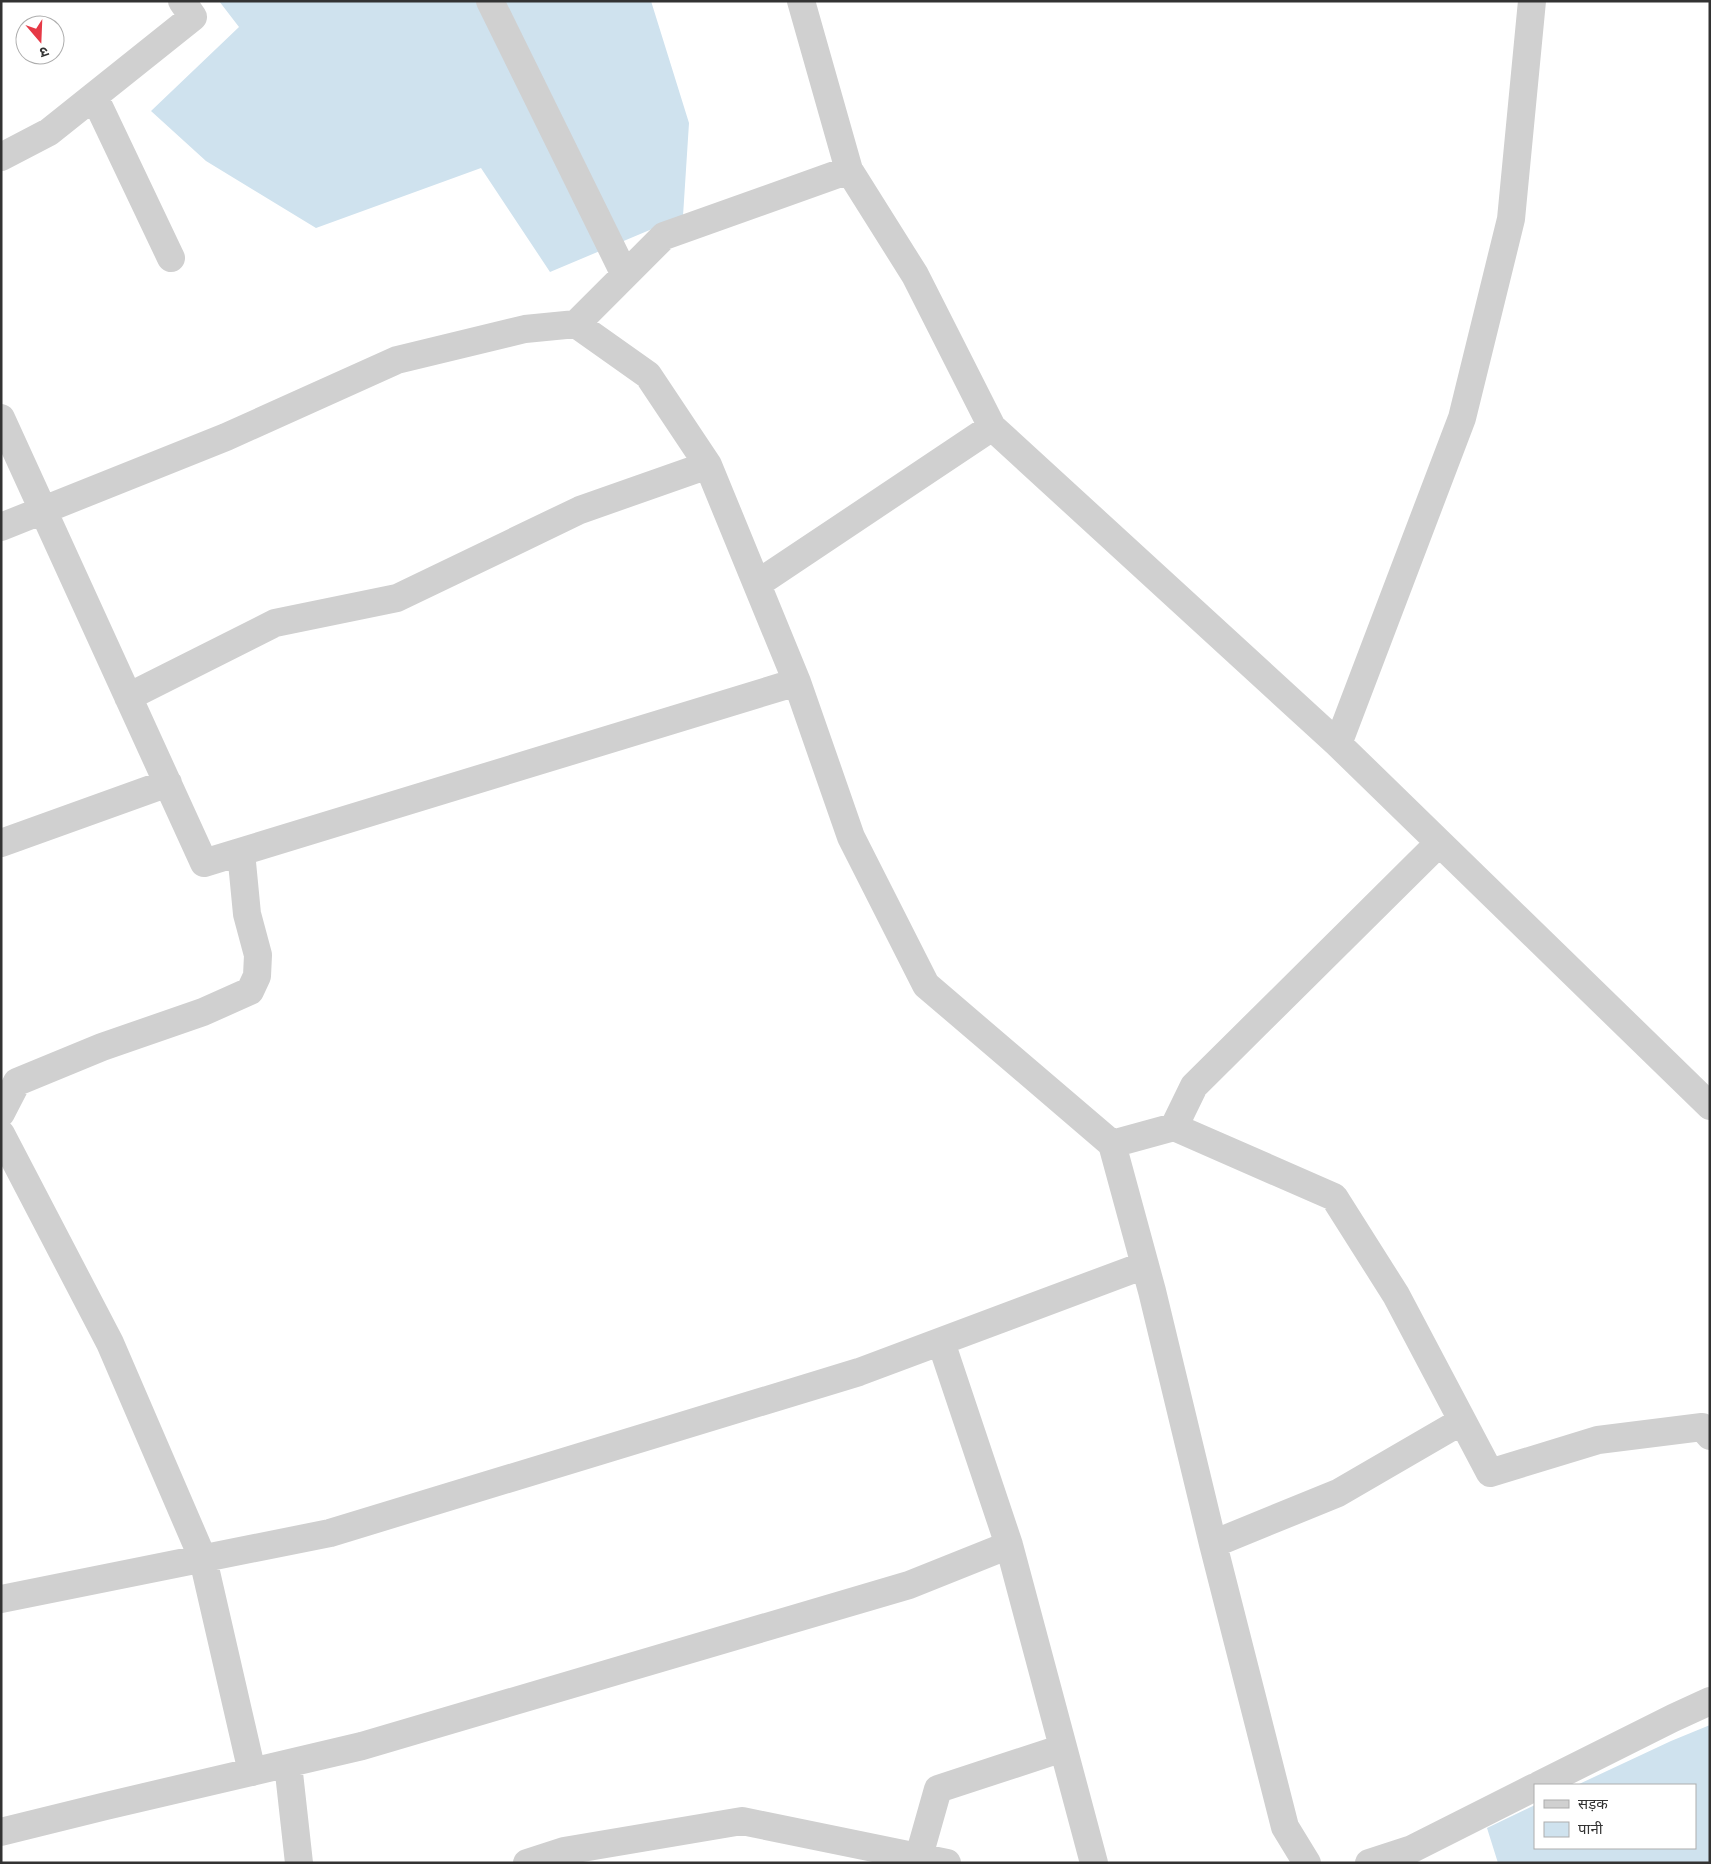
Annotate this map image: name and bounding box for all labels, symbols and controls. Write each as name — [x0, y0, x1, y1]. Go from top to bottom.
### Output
north arrow — [15, 15, 65, 65]
text: उ — [37, 43, 51, 62]
legend — [1534, 1784, 1696, 1849]
text: सड़क — [1578, 1794, 1608, 1812]
text: पानी — [1578, 1819, 1604, 1837]

